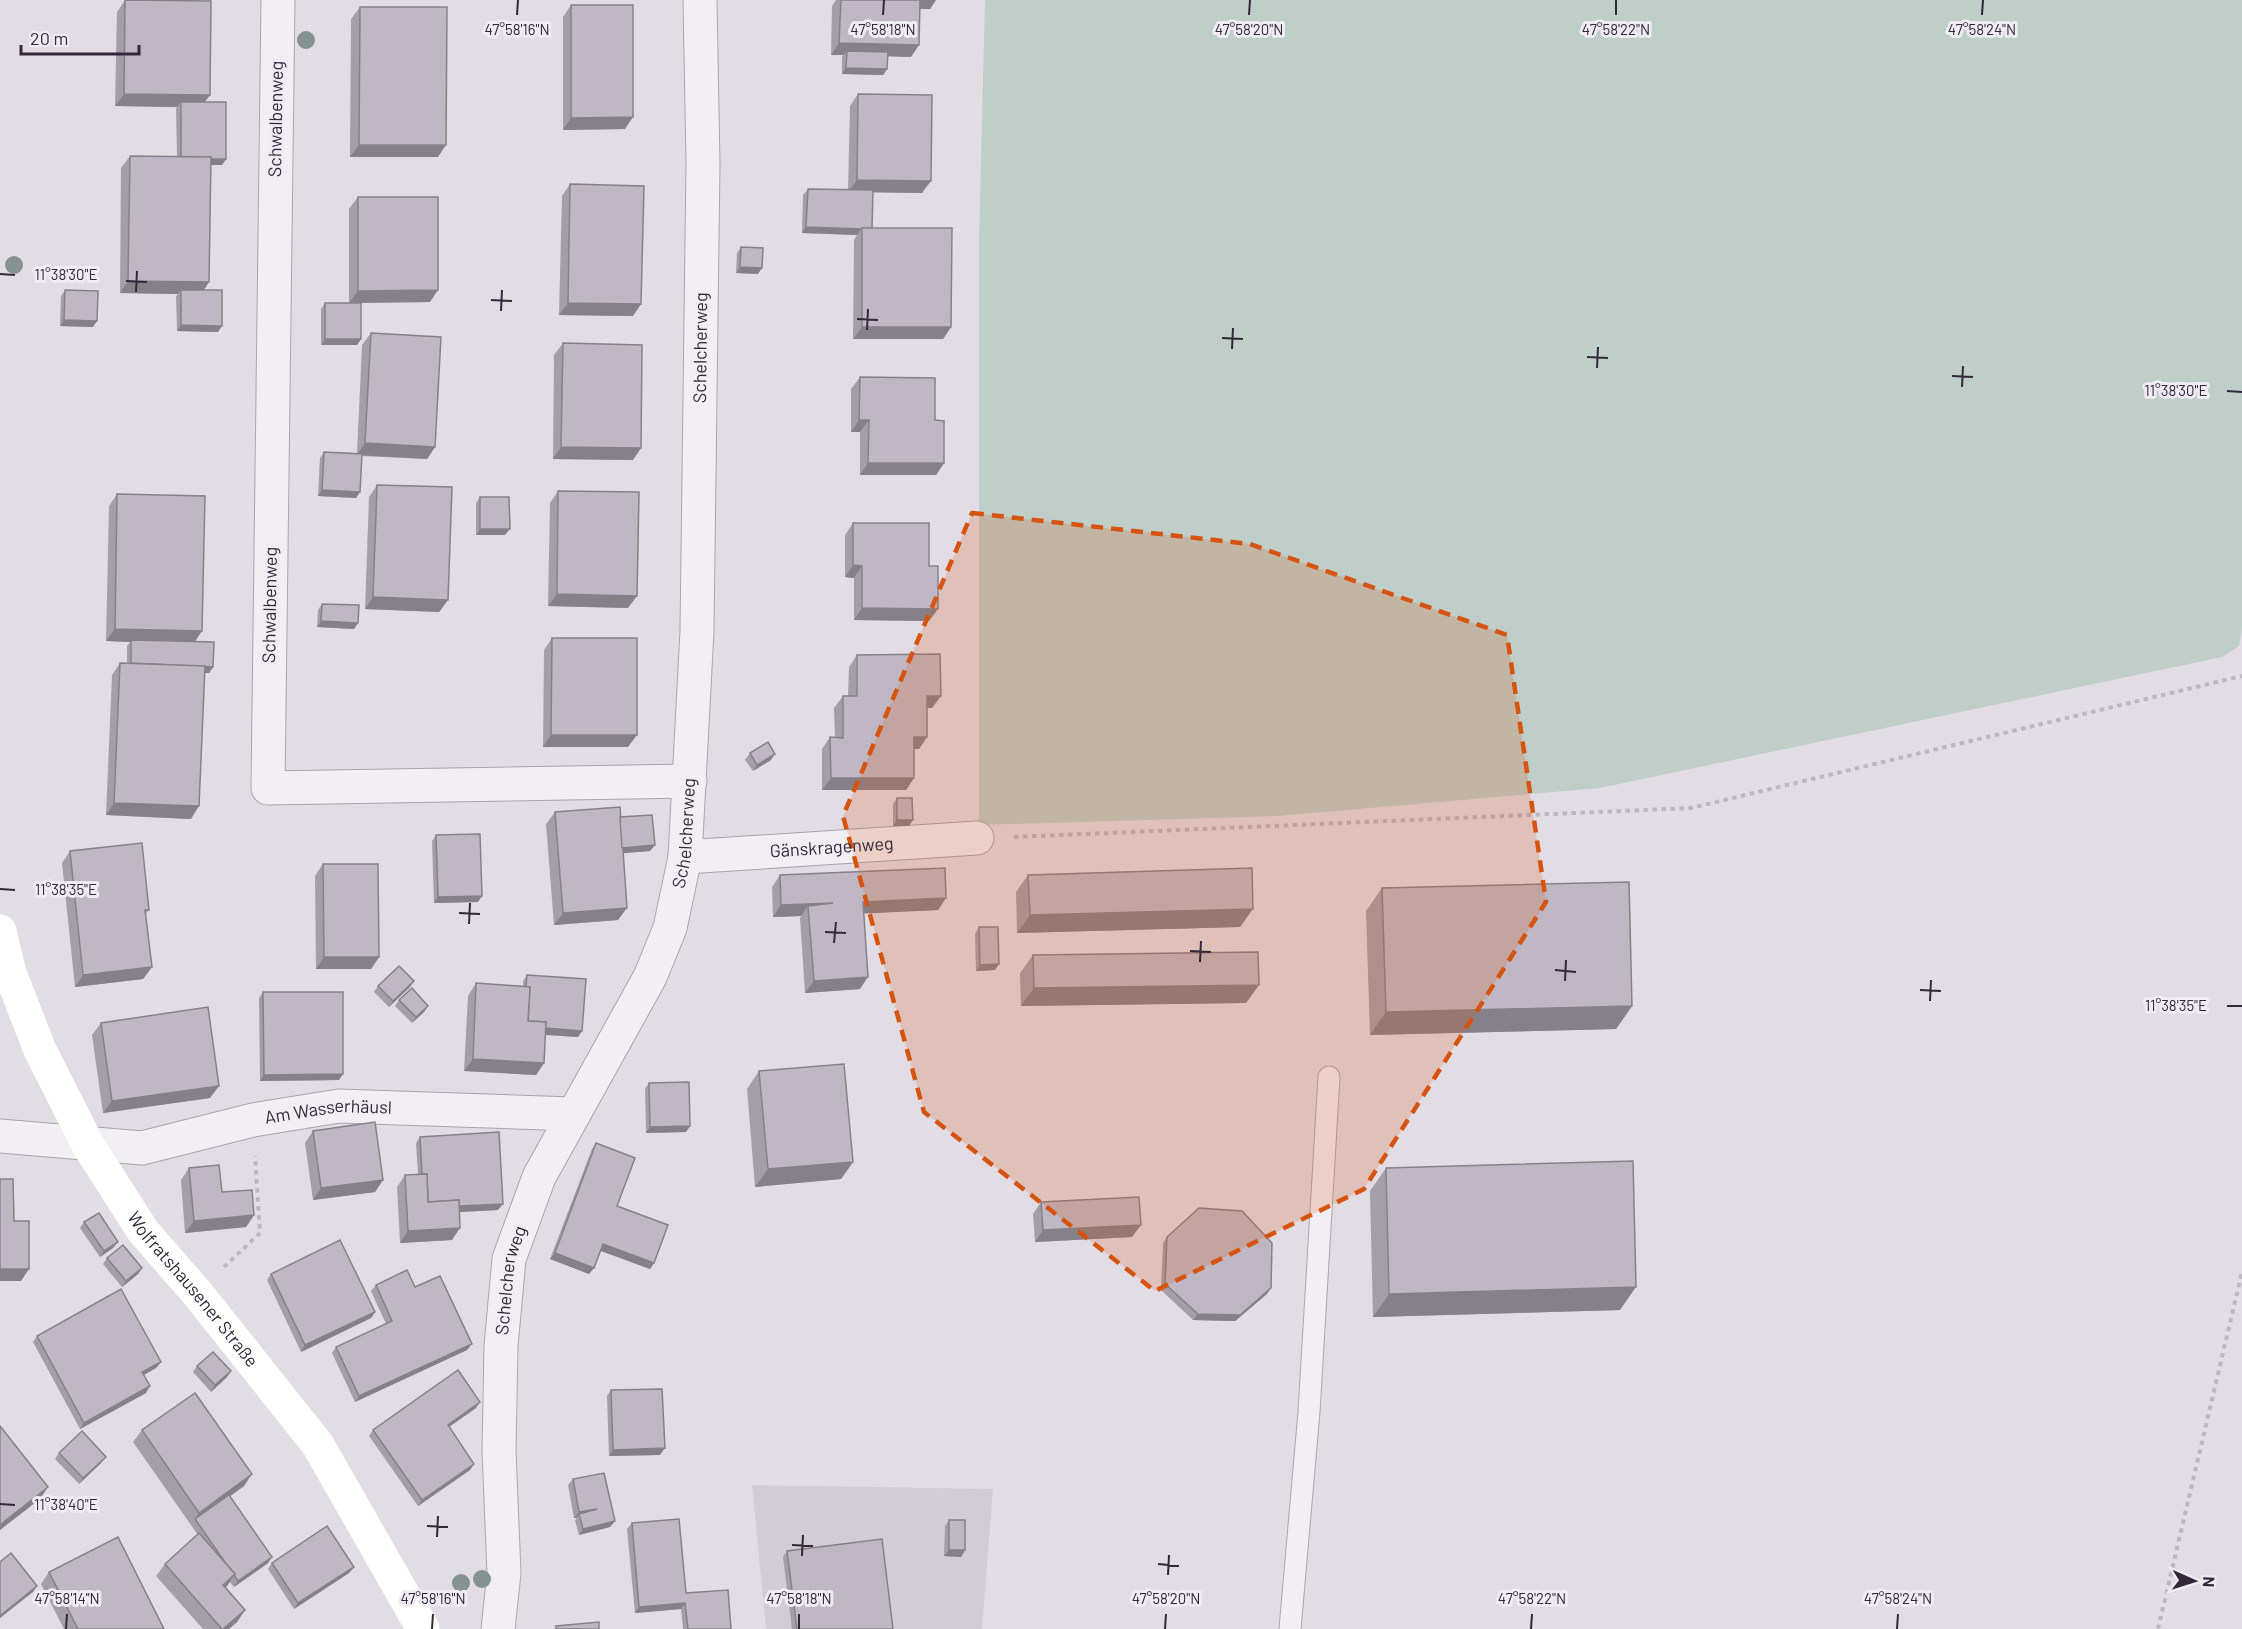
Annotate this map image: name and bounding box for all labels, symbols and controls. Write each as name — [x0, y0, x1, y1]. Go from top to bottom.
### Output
scale bar — [21, 18, 140, 56]
text: 47°58'16"N — [484, 20, 550, 38]
text: 47°58'18"N — [850, 20, 916, 38]
text: 47°58'20"N — [1215, 20, 1283, 38]
text: 47°58'22"N — [1582, 20, 1650, 38]
text: 47°58'24"N — [1948, 20, 2016, 38]
text: 20 m — [30, 27, 68, 49]
street label: Schwalbenweg — [263, 61, 287, 177]
text: 11°38'30"E — [34, 265, 98, 283]
street label: Schelcherweg — [688, 292, 711, 403]
text: 11°38'30"E — [2144, 381, 2208, 399]
street label: Schwalbenweg — [257, 547, 281, 663]
street label: Schelcherweg — [667, 777, 699, 890]
street label: Gänskragenweg — [769, 831, 894, 861]
text: 11°38'35"E — [35, 880, 97, 898]
text: 11°38'35"E — [2145, 996, 2207, 1014]
street label: Am Wasserhäusl — [263, 1094, 392, 1128]
street label: Wolfratshausener Straße — [123, 1207, 264, 1371]
street label: Schelcherweg — [490, 1222, 530, 1336]
text: 11°38'40"E — [34, 1495, 98, 1513]
north arrow — [2164, 1551, 2224, 1611]
text: N — [2200, 1576, 2219, 1588]
text: 47°58'14"N — [34, 1589, 100, 1607]
text: 47°58'16"N — [400, 1589, 466, 1607]
text: 47°58'18"N — [766, 1589, 832, 1607]
text: 47°58'20"N — [1132, 1589, 1200, 1607]
text: 47°58'22"N — [1498, 1589, 1566, 1607]
text: 47°58'24"N — [1864, 1589, 1932, 1607]

